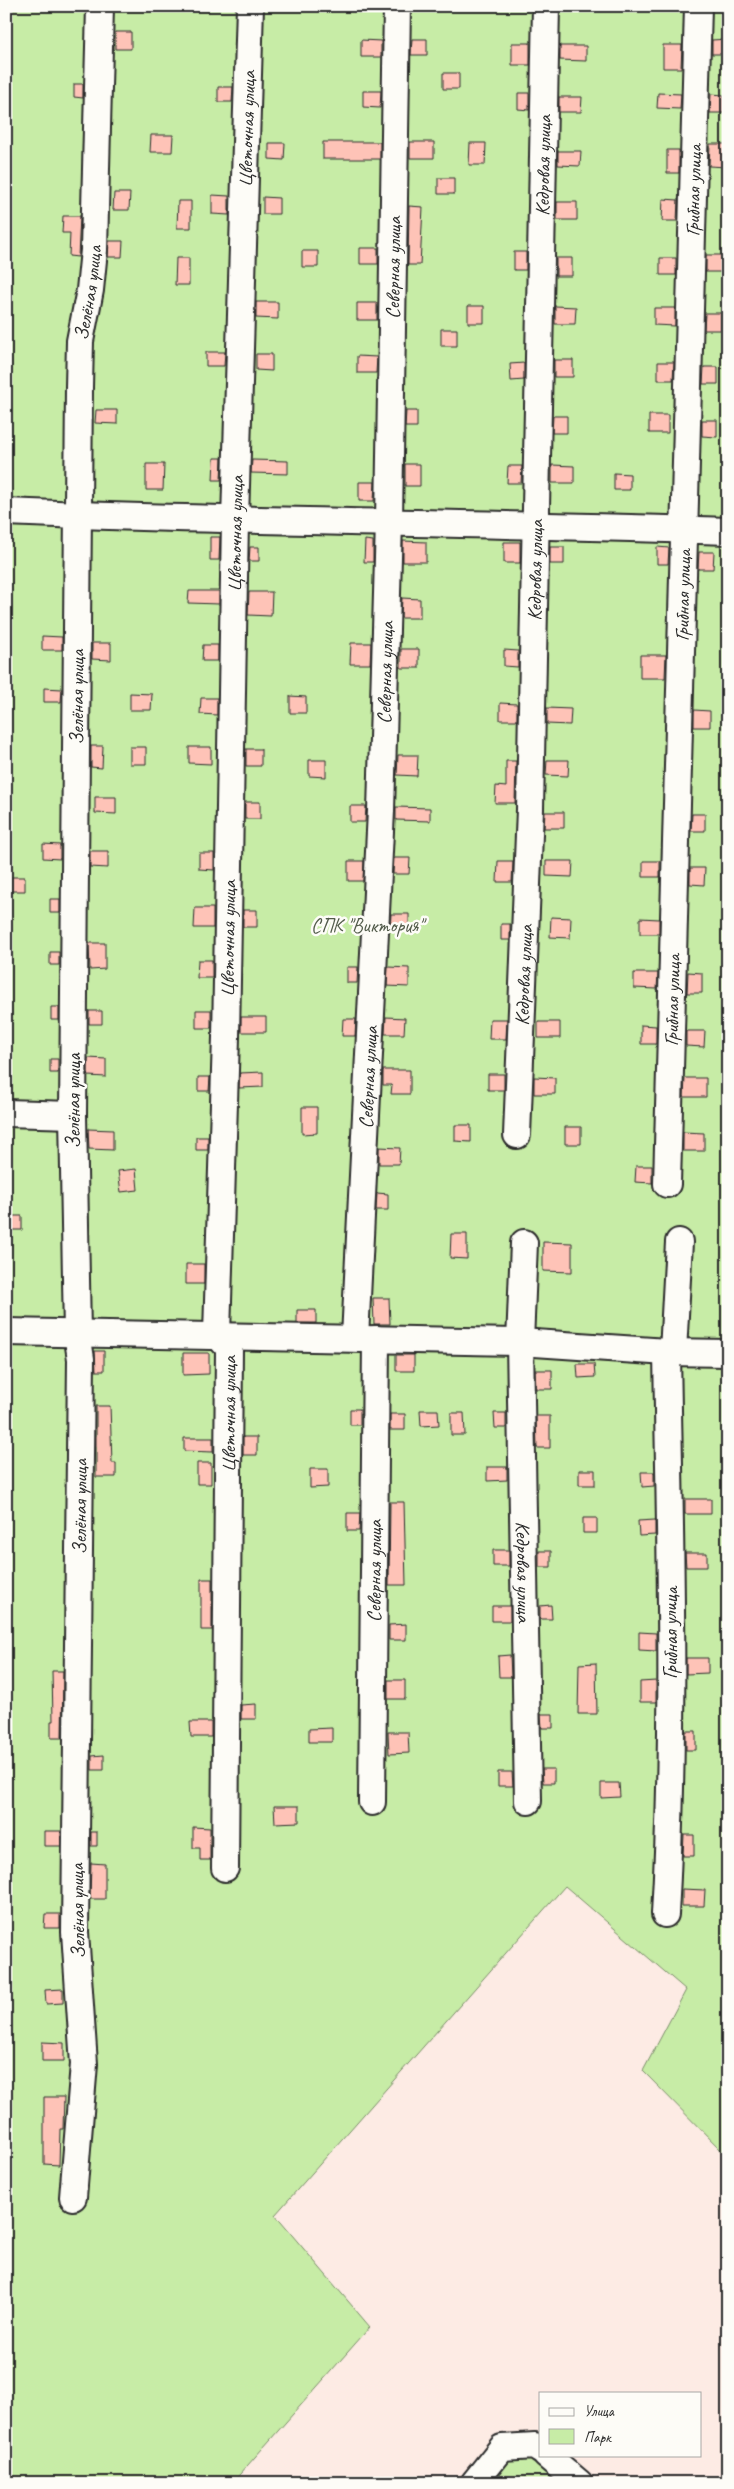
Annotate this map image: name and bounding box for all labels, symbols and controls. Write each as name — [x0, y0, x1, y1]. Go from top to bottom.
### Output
street label: Цветочная улица — [233, 69, 261, 187]
street label: Кедровая улица — [530, 114, 557, 216]
street label: Грибная улица — [680, 142, 707, 237]
street label: Северная улица — [380, 215, 407, 319]
street label: Зелёная улица — [68, 244, 107, 342]
street label: Цветочная улица — [222, 474, 249, 592]
street label: Кедровая улица — [522, 518, 549, 621]
street label: Грибная улица — [669, 547, 697, 641]
street label: Северная улица — [371, 620, 399, 724]
street label: Зелёная улица — [64, 648, 90, 745]
street label: Цветочная улица — [215, 879, 242, 997]
park label: СПК "Виктория" — [311, 913, 427, 938]
street label: Кедровая улица — [509, 923, 538, 1026]
street label: Грибная улица — [659, 952, 686, 1046]
street label: Северная улица — [353, 1024, 383, 1129]
street label: Зелёная улица — [61, 1052, 86, 1149]
street label: Цветочная улица — [216, 1354, 242, 1472]
street label: Зелёная улица — [67, 1457, 93, 1554]
street label: Северная улица — [362, 1519, 387, 1622]
street label: Кедровая улица — [510, 1521, 537, 1624]
street label: Грибная улица — [658, 1585, 683, 1679]
street label: Зелёная улица — [64, 1861, 91, 1959]
legend — [539, 2392, 702, 2456]
text: Улица — [584, 2402, 615, 2421]
text: Парк — [584, 2428, 612, 2447]

